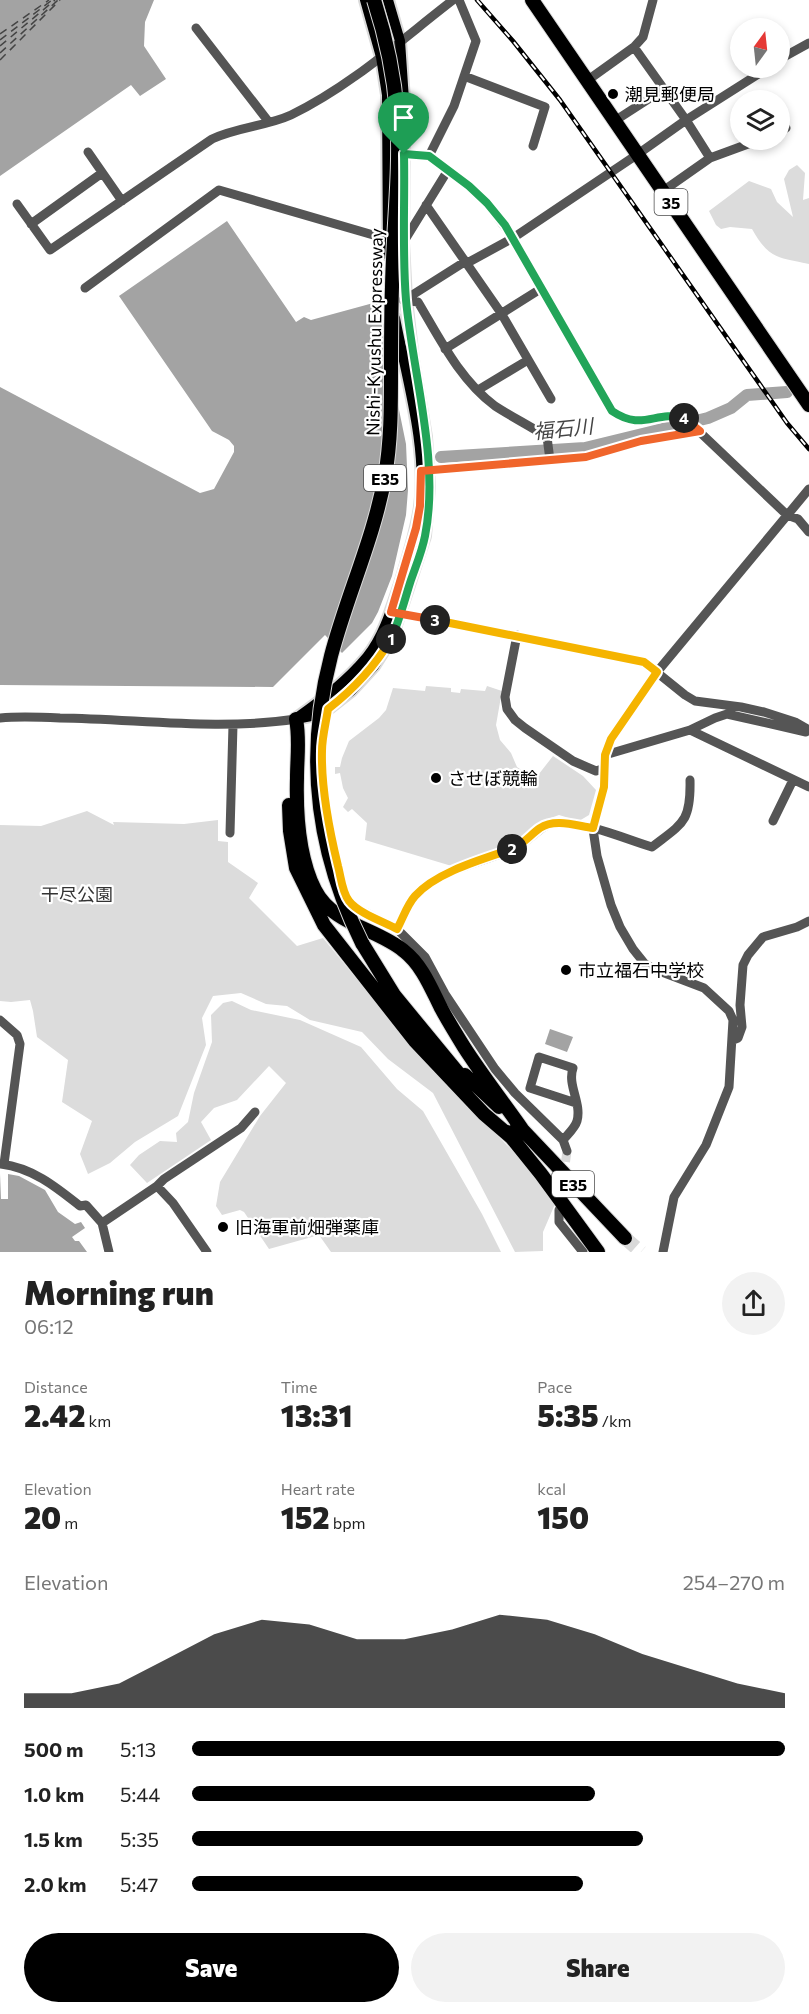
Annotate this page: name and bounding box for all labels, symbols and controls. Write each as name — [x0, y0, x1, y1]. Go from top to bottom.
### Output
north arrow — [730, 18, 790, 78]
map controls — [730, 18, 790, 150]
place label: 潮見郵便局 — [625, 83, 715, 105]
marker: 潮見郵便局 — [606, 87, 620, 101]
button: layers — [730, 90, 790, 150]
pin — [378, 92, 429, 154]
icon: arrive — [387, 101, 420, 134]
road number: 35 — [654, 189, 688, 215]
street label: Nishi-Kyushu Expressway — [361, 228, 387, 436]
pin: 4 — [669, 403, 699, 433]
text: 4 — [679, 408, 689, 427]
water label: 福石川 — [532, 413, 596, 443]
road number: E35 — [364, 465, 406, 491]
pin: 3 — [420, 605, 450, 635]
text: 3 — [430, 610, 440, 629]
pin: 1 — [376, 624, 406, 654]
text: 1 — [387, 629, 395, 648]
place label: させぼ競輪 — [448, 767, 538, 789]
marker: させぼ競輪 — [429, 771, 443, 785]
pin: 2 — [497, 834, 527, 864]
text: 2 — [507, 839, 517, 858]
park label: 干尽公園 — [41, 883, 113, 905]
place label: 市立福石中学校 — [578, 959, 704, 981]
marker: 市立福石中学校 — [559, 963, 573, 977]
road number: E35 — [552, 1171, 594, 1197]
place label: 旧海軍前畑弾薬庫 — [235, 1216, 379, 1238]
marker: 旧海軍前畑弾薬庫 — [216, 1220, 230, 1234]
text: Morning run — [24, 1271, 214, 1312]
button: share — [722, 1272, 785, 1335]
text: 06:12 — [24, 1314, 74, 1338]
text: Distance — [24, 1377, 88, 1396]
text: Time — [281, 1377, 317, 1396]
text: Pace — [537, 1377, 572, 1396]
text: 2.42 — [24, 1396, 85, 1433]
text: 13:31 — [281, 1396, 352, 1433]
text: 5:35 — [537, 1396, 599, 1433]
text: km — [85, 1411, 111, 1430]
text: /km — [599, 1411, 632, 1430]
text: Elevation — [24, 1479, 92, 1498]
text: Heart rate — [281, 1479, 355, 1498]
text: kcal — [537, 1479, 566, 1498]
text: 20 — [24, 1498, 61, 1535]
text: 152 — [281, 1498, 330, 1535]
text: 150 — [537, 1498, 589, 1535]
text: m — [61, 1513, 78, 1532]
text: bpm — [330, 1513, 366, 1532]
text: Elevation — [24, 1570, 109, 1594]
text: 254–270 m — [683, 1570, 785, 1594]
text: 500 m — [24, 1737, 84, 1761]
text: 5:13 — [120, 1737, 156, 1761]
text: 1.0 km — [24, 1782, 84, 1806]
text: 5:44 — [120, 1782, 160, 1806]
text: 1.5 km — [24, 1827, 83, 1851]
text: 5:35 — [120, 1827, 159, 1851]
text: 2.0 km — [24, 1872, 86, 1896]
text: 5:47 — [120, 1872, 158, 1896]
button: Save — [24, 1933, 399, 2002]
button: Share — [411, 1933, 785, 2002]

